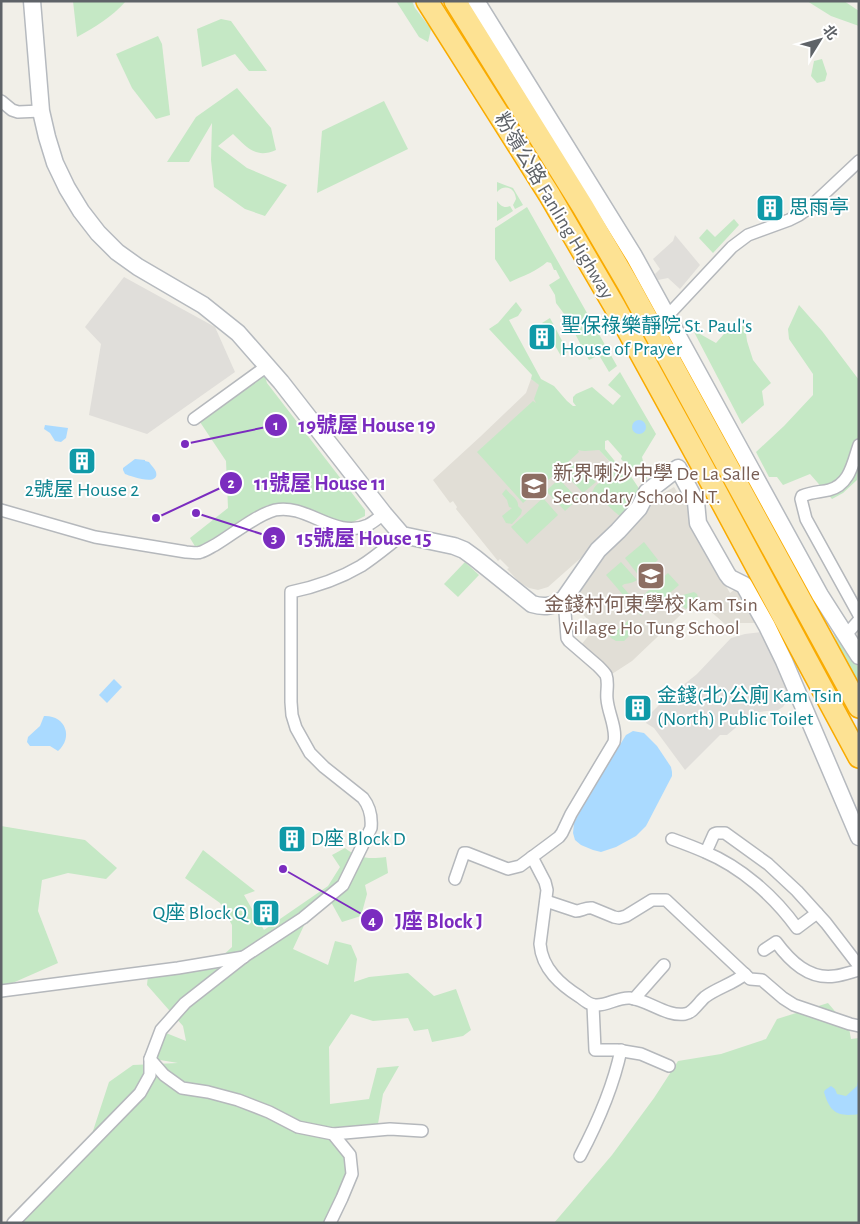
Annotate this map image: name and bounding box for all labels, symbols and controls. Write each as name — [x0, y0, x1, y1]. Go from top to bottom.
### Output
north arrow — [795, 15, 845, 65]
text: 北 — [820, 22, 840, 43]
street label: 粉嶺公路 Fanling Highway — [491, 109, 618, 303]
building icon: 思雨亭 — [755, 193, 785, 223]
place label: 思雨亭 — [789, 196, 849, 218]
place label: 聖保祿樂靜院 St. Paul's House of Prayer — [561, 315, 752, 359]
building icon: 聖保祿樂靜院 St. Paul's House of Prayer — [527, 322, 557, 352]
callout: 19號屋 House 19 — [263, 407, 445, 443]
text: 19號屋 House 19 — [298, 413, 436, 436]
text: 1 — [273, 418, 279, 433]
building icon: 2號屋 House 2 — [67, 446, 97, 476]
place label: 新界喇沙中學 De La Salle Secondary School N.T. — [553, 462, 760, 507]
callout: 11號屋 House 11 — [219, 465, 396, 501]
text: 11號屋 House 11 — [254, 471, 386, 494]
school or university icon: 新界喇沙中學 De La Salle Secondary School N.T. — [519, 471, 549, 501]
text: 2 — [227, 476, 235, 491]
place label: 2號屋 House 2 — [25, 479, 139, 500]
callout: 15號屋 House 15 — [262, 520, 442, 556]
text: 15號屋 House 15 — [296, 526, 432, 549]
text: 3 — [271, 531, 277, 546]
school or university icon: 金錢村何東學校 Kam Tsin Village Ho Tung School — [636, 561, 666, 591]
place label: 金錢村何東學校 Kam Tsin Village Ho Tung School — [544, 594, 758, 638]
place label: 金錢(北)公廁 Kam Tsin (North) Public Toilet — [657, 684, 842, 729]
building icon: 金錢(北)公廁 Kam Tsin (North) Public Toilet — [623, 693, 653, 723]
building icon: D座 Block D — [277, 824, 307, 854]
place label: D座 Block D — [311, 828, 406, 849]
building icon: Q座 Block Q — [251, 898, 281, 928]
place label: Q座 Block Q — [153, 902, 249, 923]
callout: J座 Block J — [360, 902, 493, 938]
text: J座 Block J — [395, 909, 483, 932]
text: 4 — [368, 914, 376, 929]

